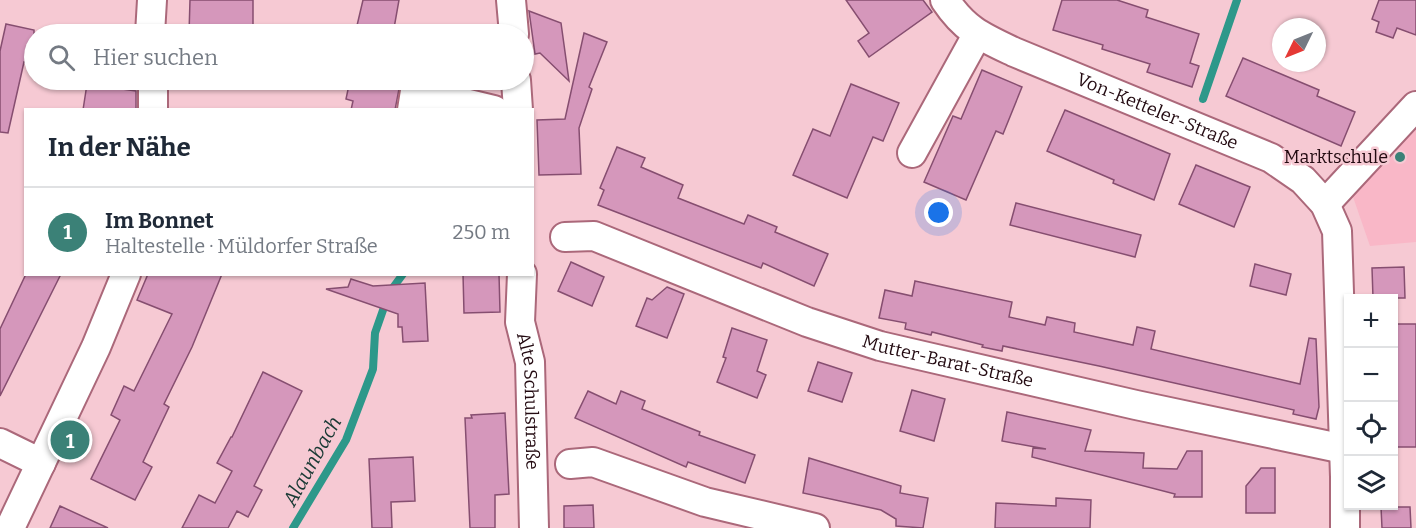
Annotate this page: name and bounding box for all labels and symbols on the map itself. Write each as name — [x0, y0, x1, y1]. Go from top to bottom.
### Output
north arrow — [1272, 18, 1326, 72]
street label: Von-Ketteler-Straße — [1073, 68, 1241, 154]
place label: Marktschule — [1284, 146, 1388, 168]
marker: Marktschule — [1393, 150, 1407, 164]
your location — [924, 198, 953, 227]
street label: Alte Schulstraße — [512, 330, 544, 470]
street label: Mutter-Barat-Straße — [859, 330, 1035, 392]
water label: Alaunbach — [277, 412, 346, 511]
pin: 1 — [50, 418, 90, 462]

